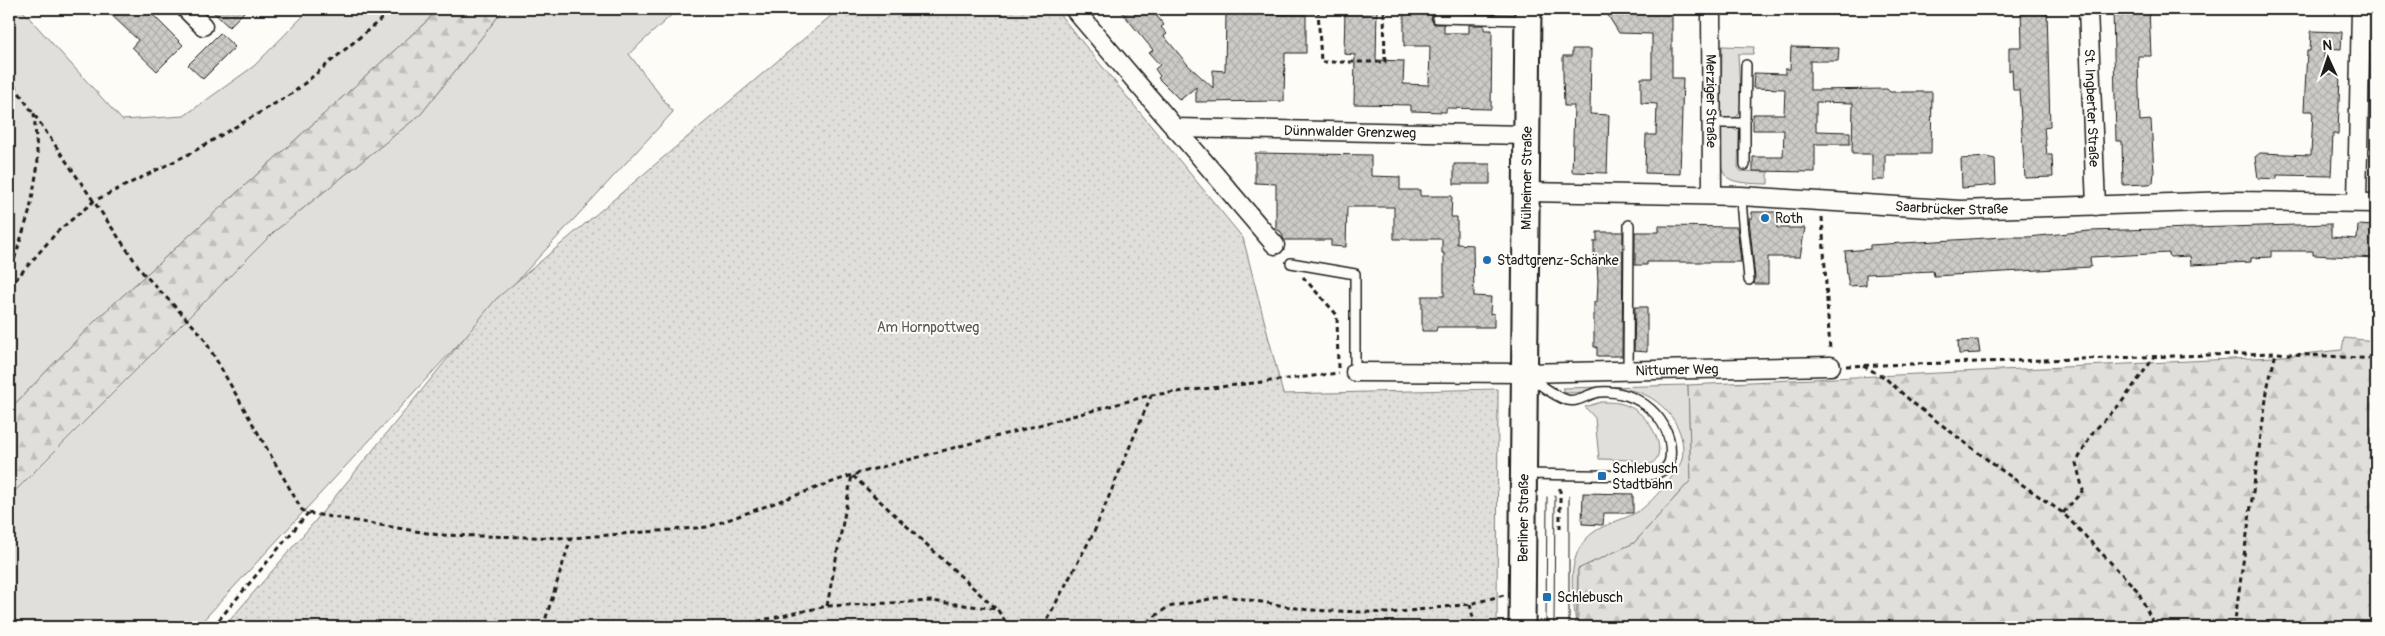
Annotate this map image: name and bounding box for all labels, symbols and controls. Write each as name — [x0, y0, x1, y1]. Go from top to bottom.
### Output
north arrow — [2302, 32, 2352, 82]
text: N — [2322, 37, 2333, 54]
street label: St. Ingberter Straße — [2081, 49, 2102, 167]
street label: Merziger Straße — [1702, 54, 1720, 148]
street label: Dünnwalder Grenzweg — [1284, 122, 1416, 142]
street label: Mülheimer Straße — [1518, 126, 1536, 230]
street label: Saarbrücker Straße — [1894, 198, 2008, 219]
place label: Roth — [1775, 210, 1803, 227]
marker: Roth — [1759, 212, 1771, 224]
place label: Stadtgrenz-Schänke — [1497, 252, 1619, 269]
marker: Stadtgrenz-Schänke — [1481, 254, 1493, 266]
park label: Am Hornpottweg — [877, 319, 979, 336]
street label: Nittumer Weg — [1635, 361, 1719, 379]
place label: Schlebusch Stadtbahn — [1612, 460, 1678, 493]
marker: Schlebusch Stadtbahn — [1596, 470, 1608, 482]
street label: Berliner Straße — [1515, 474, 1532, 562]
place label: Schlebusch — [1557, 589, 1623, 606]
marker: Schlebusch — [1541, 591, 1553, 603]

